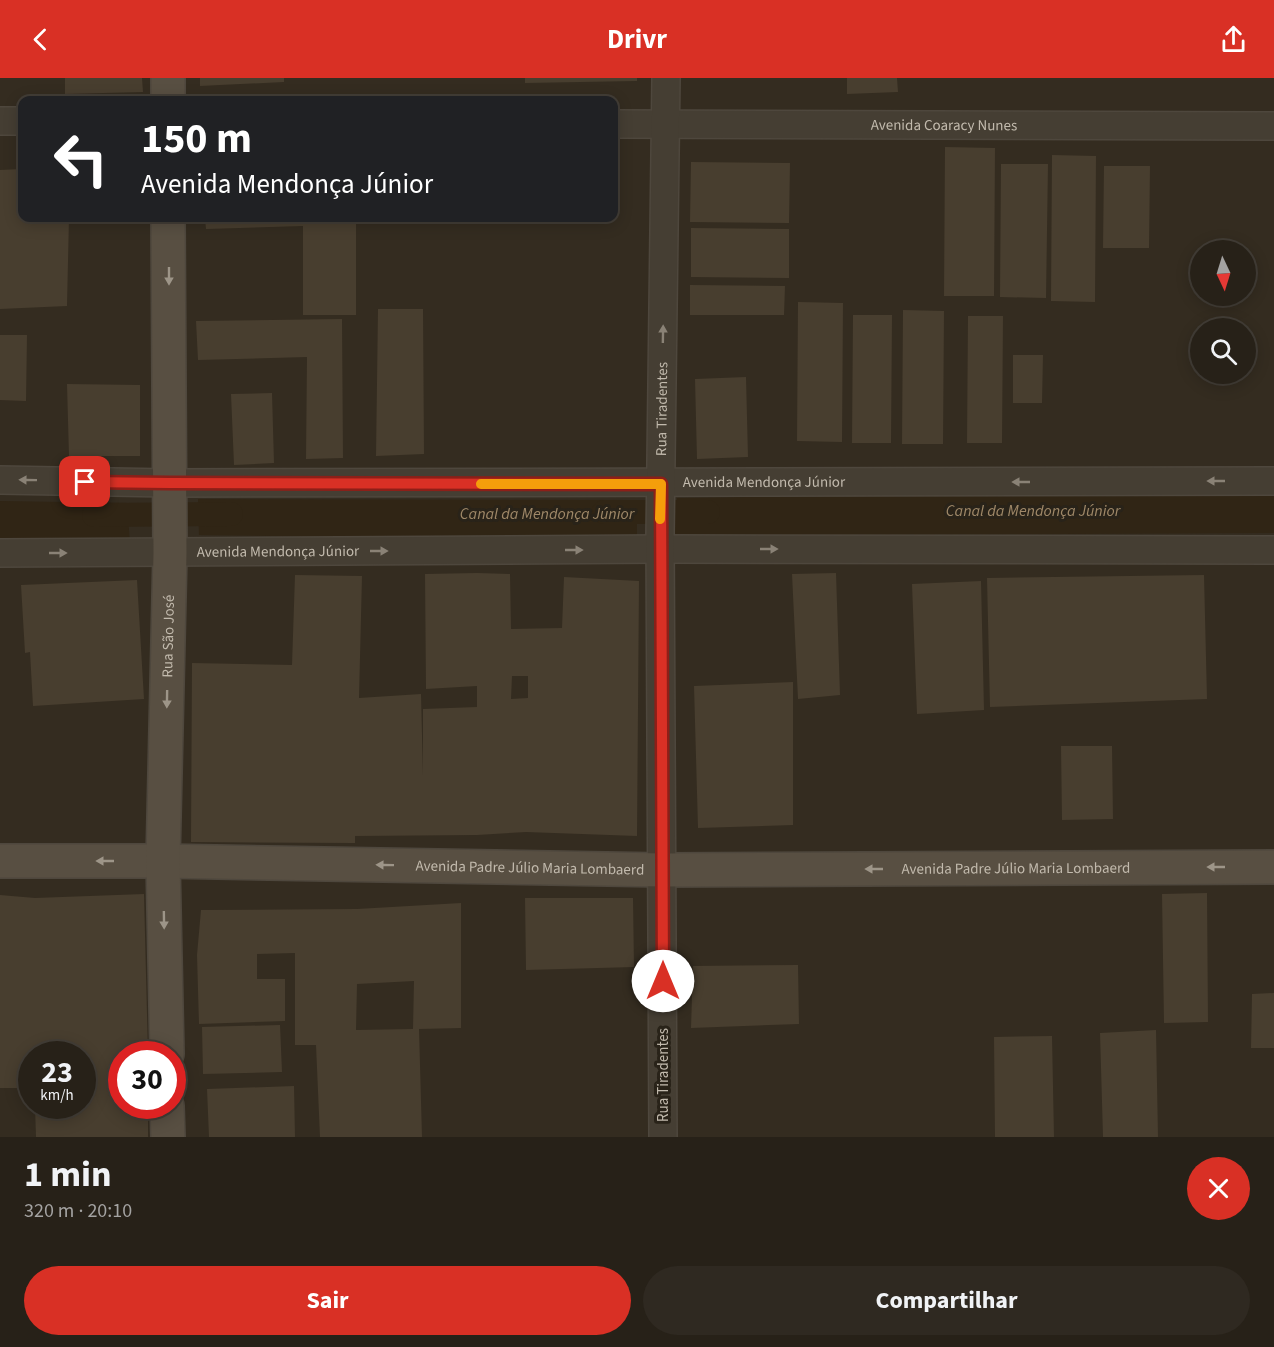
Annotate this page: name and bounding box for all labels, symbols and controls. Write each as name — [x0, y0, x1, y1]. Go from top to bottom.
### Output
text: Drivr — [607, 20, 667, 59]
icon: back — [24, 23, 57, 56]
icon: share — [1217, 23, 1250, 56]
text: 150 m — [141, 109, 252, 169]
street label: Avenida Coaracy Nunes — [871, 115, 1017, 136]
icon: left — [42, 120, 120, 198]
text: Avenida Mendonça Júnior — [141, 165, 433, 204]
north arrow — [1190, 240, 1256, 306]
map controls — [1190, 240, 1256, 384]
one-way arrow — [164, 266, 174, 285]
button: search — [1190, 318, 1256, 384]
one-way arrow — [658, 325, 667, 344]
street label: Rua Tiradentes — [651, 362, 673, 456]
pin — [59, 456, 110, 507]
icon: arrive — [68, 465, 101, 498]
street label: Avenida Mendonça Júnior — [683, 472, 846, 493]
one-way arrow — [18, 475, 37, 485]
one-way arrow — [1206, 476, 1225, 486]
one-way arrow — [1011, 477, 1030, 487]
water label: Canal da Mendonça Júnior — [946, 500, 1122, 522]
water label: Canal da Mendonça Júnior — [460, 503, 636, 525]
street label: Avenida Mendonça Júnior — [197, 541, 360, 563]
one-way arrow — [760, 544, 779, 554]
one-way arrow — [565, 545, 584, 555]
one-way arrow — [370, 546, 389, 556]
one-way arrow — [49, 548, 68, 558]
street label: Rua São José — [157, 594, 180, 678]
one-way arrow — [162, 690, 171, 709]
one-way arrow — [95, 856, 114, 866]
street label: Avenida Padre Júlio Maria Lombaerd — [415, 856, 644, 881]
street label: Avenida Padre Júlio Maria Lombaerd — [901, 858, 1130, 880]
one-way arrow — [375, 860, 394, 870]
one-way arrow — [1206, 862, 1225, 872]
one-way arrow — [864, 864, 883, 874]
one-way arrow — [159, 910, 169, 929]
position arrow — [631, 949, 695, 1013]
street label: Rua Tiradentes — [653, 1028, 674, 1122]
speed limit sign: 30 — [108, 1041, 186, 1119]
text: 23 — [41, 1051, 73, 1094]
text: km/h — [40, 1085, 74, 1106]
text: 1 min — [24, 1149, 112, 1200]
button: close — [1187, 1157, 1250, 1220]
text: 320 m · 20:10 — [24, 1197, 132, 1225]
button: Sair — [24, 1266, 631, 1335]
button: Compartilhar — [643, 1266, 1250, 1335]

